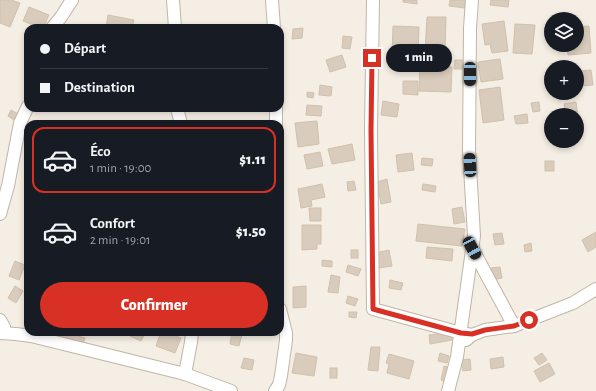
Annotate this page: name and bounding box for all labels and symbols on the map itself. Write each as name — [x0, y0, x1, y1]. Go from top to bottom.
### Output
callout: 1 min — [386, 44, 452, 72]
route end — [363, 49, 381, 67]
car — [464, 62, 476, 86]
car — [463, 153, 477, 177]
car — [461, 235, 483, 261]
route start — [520, 311, 538, 329]

